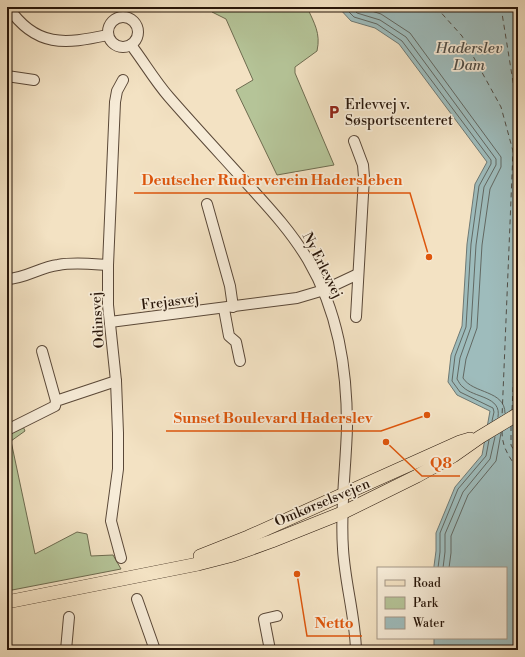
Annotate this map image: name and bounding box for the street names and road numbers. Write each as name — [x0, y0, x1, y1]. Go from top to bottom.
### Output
street label: Ny Erlevvej — [298, 229, 347, 302]
street label: Frejasvej — [140, 289, 200, 314]
street label: Odinsvej — [87, 291, 109, 349]
street label: Omkørselsvejen — [272, 474, 373, 531]

